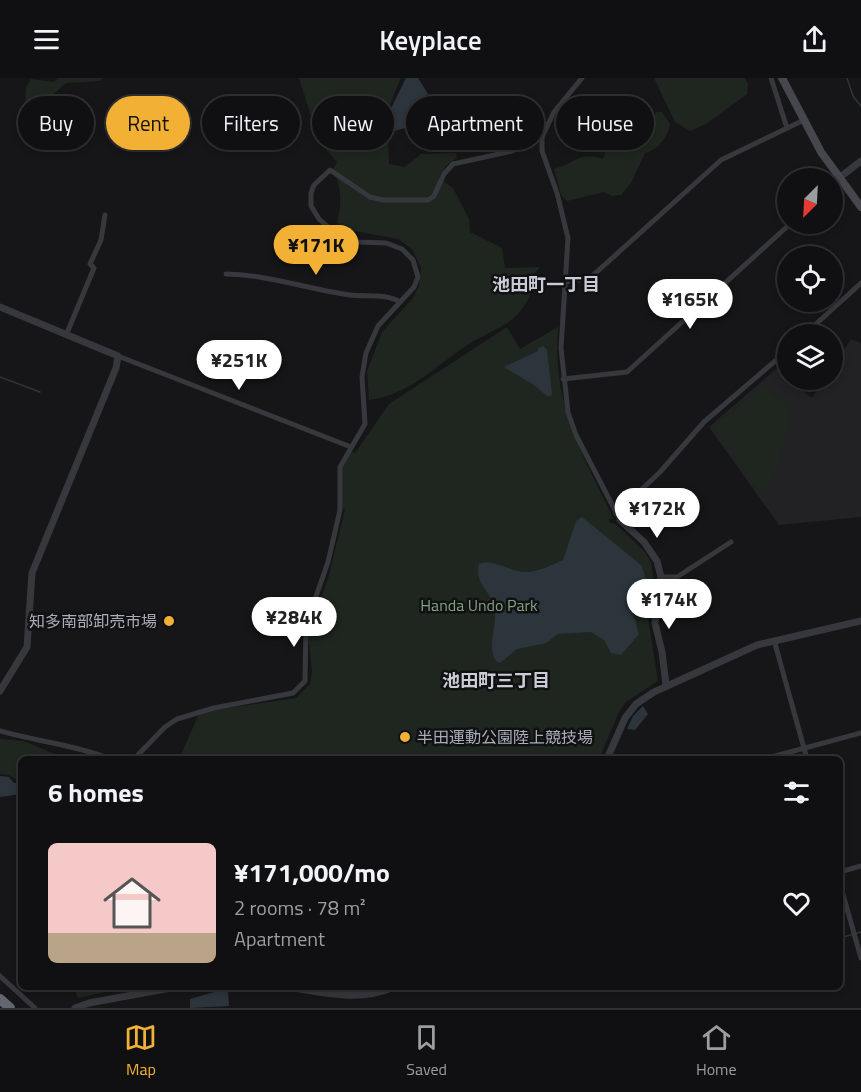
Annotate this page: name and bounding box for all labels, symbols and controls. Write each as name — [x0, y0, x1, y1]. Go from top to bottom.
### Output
text: Keyplace — [379, 19, 482, 60]
icon: menu — [30, 23, 63, 56]
icon: share — [798, 23, 831, 56]
chip: Buy — [18, 96, 94, 150]
chip: Rent — [106, 96, 190, 150]
chip: Filters — [202, 96, 300, 150]
chip: New — [312, 96, 394, 150]
chip: Apartment — [406, 96, 544, 150]
chip: House — [556, 96, 654, 150]
north arrow — [777, 168, 843, 234]
map controls — [777, 168, 843, 390]
pin: ¥171K — [274, 225, 358, 276]
text: ¥171K — [288, 229, 344, 260]
button: locate — [777, 246, 843, 312]
district label: 池田町一丁目 — [492, 271, 600, 298]
pin: ¥165K — [648, 279, 732, 330]
text: ¥165K — [662, 283, 718, 314]
button: layers — [777, 324, 843, 390]
pin: ¥251K — [197, 340, 281, 391]
text: ¥251K — [211, 344, 267, 375]
pin: ¥172K — [615, 488, 699, 539]
text: ¥172K — [629, 492, 685, 523]
pin: ¥174K — [627, 579, 711, 630]
text: ¥174K — [641, 583, 697, 614]
park label: Handa Undo Park — [420, 593, 538, 617]
pin: ¥284K — [252, 597, 336, 648]
text: ¥284K — [266, 601, 322, 632]
place label: 知多南部卸売市場 — [29, 609, 157, 633]
marker: 知多南部卸売市場 — [162, 614, 176, 628]
district label: 池田町三丁目 — [442, 667, 550, 694]
place label: 半田運動公園陸上競技場 — [417, 725, 593, 749]
marker: 半田運動公園陸上競技場 — [398, 730, 412, 744]
text: 6 homes — [48, 773, 144, 812]
icon: filters — [780, 776, 813, 809]
text: ¥171,000/mo — [234, 853, 390, 892]
icon: home — [96, 867, 168, 939]
icon: heart — [780, 887, 813, 920]
text: 2 rooms · 78 m² — [234, 892, 366, 923]
text: Apartment — [234, 923, 325, 954]
tab: Map — [124, 1021, 157, 1081]
tab: Saved — [406, 1021, 447, 1081]
tab: Home — [696, 1021, 737, 1081]

